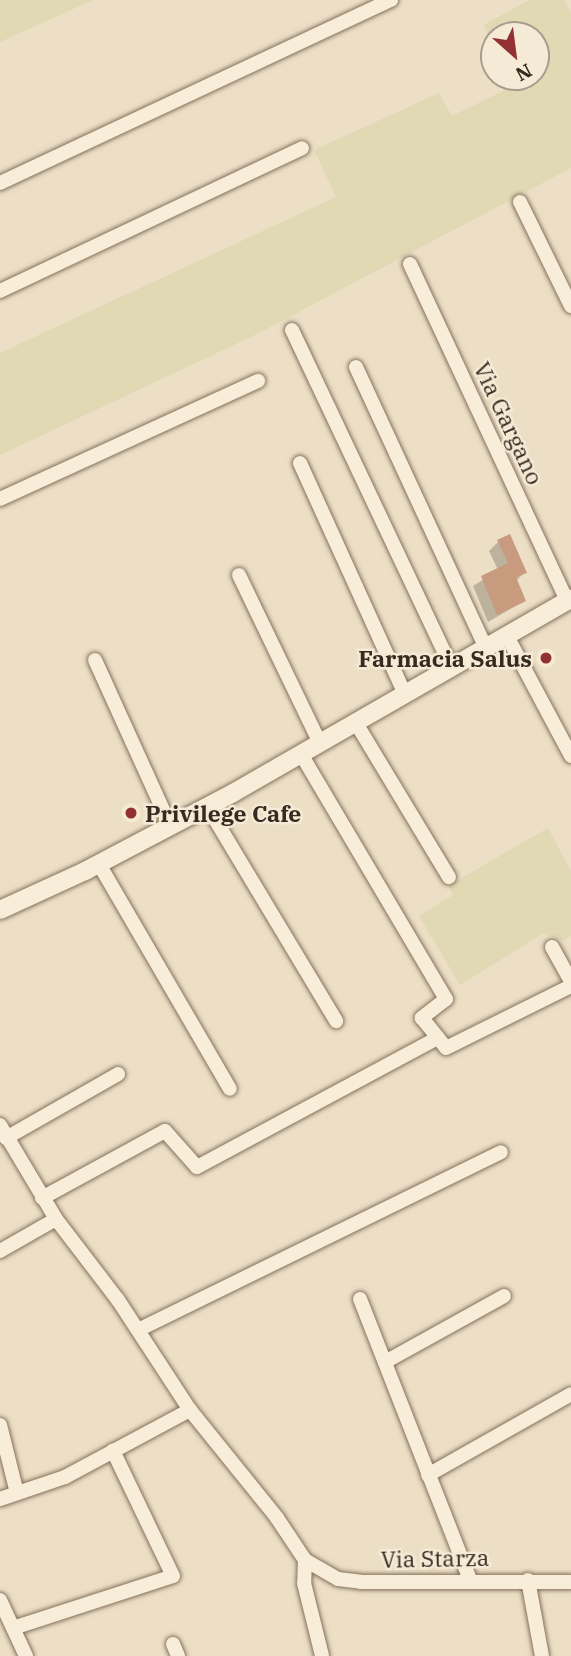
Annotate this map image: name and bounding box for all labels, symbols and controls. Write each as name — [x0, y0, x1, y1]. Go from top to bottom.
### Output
north arrow — [480, 21, 550, 91]
text: N — [512, 59, 536, 87]
street label: Via Gargano — [469, 357, 549, 489]
place label: Farmacia Salus — [358, 644, 532, 672]
marker: Farmacia Salus — [538, 650, 554, 666]
place label: Privilege Cafe — [145, 799, 301, 827]
marker: Privilege Cafe — [123, 805, 139, 821]
street label: Via Starza — [380, 1543, 490, 1573]

